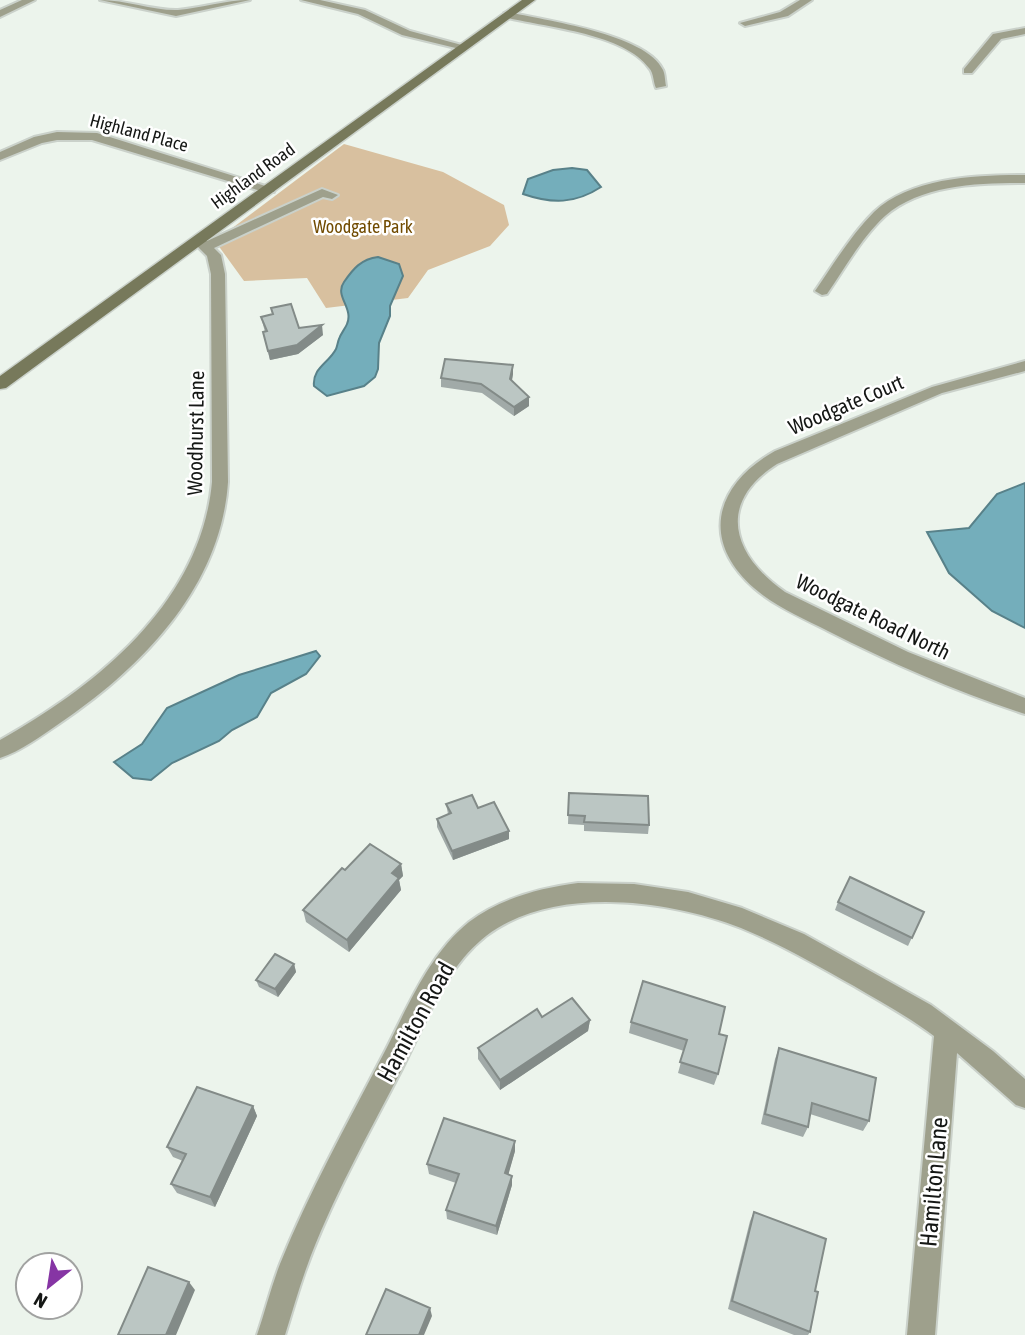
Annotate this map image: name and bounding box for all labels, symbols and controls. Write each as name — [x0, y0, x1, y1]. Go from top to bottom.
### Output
street label: Highland Place — [88, 109, 190, 156]
street label: Highland Road — [207, 138, 299, 213]
park label: Woodgate Park — [313, 216, 413, 237]
street label: Woodgate Court — [785, 369, 907, 439]
street label: Woodhurst Lane — [182, 370, 208, 496]
street label: Woodgate Road North — [793, 568, 954, 664]
street label: Hamilton Road — [372, 957, 460, 1086]
street label: Hamilton Lane — [914, 1116, 953, 1248]
north arrow — [14, 1251, 84, 1321]
text: N — [30, 1288, 51, 1313]

